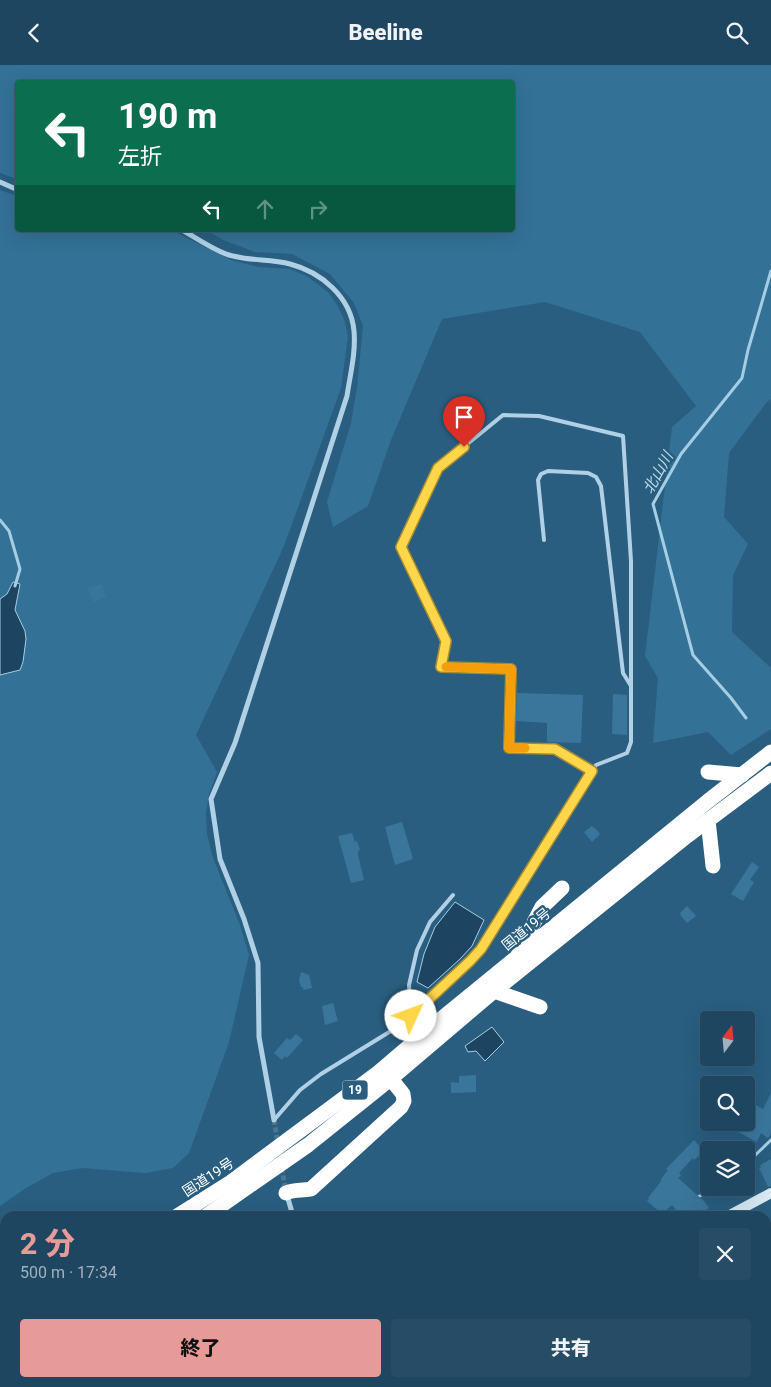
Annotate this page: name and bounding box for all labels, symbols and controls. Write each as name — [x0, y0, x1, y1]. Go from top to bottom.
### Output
icon: back — [20, 19, 48, 47]
icon: search — [723, 19, 751, 47]
text: Beeline — [348, 20, 423, 45]
text: 190 m — [118, 96, 217, 137]
icon: left — [35, 100, 100, 165]
text: 左折 — [118, 144, 162, 169]
icon: left — [198, 195, 226, 223]
icon: ahead — [251, 195, 279, 223]
icon: right — [304, 195, 332, 223]
pin — [443, 396, 485, 447]
icon: arrive — [450, 403, 478, 431]
water label: 北山川 — [639, 447, 678, 497]
street label: 国道19号 — [499, 905, 553, 953]
position arrow — [384, 989, 436, 1041]
north arrow — [700, 1011, 755, 1066]
map controls — [700, 1011, 755, 1196]
button: search — [700, 1076, 755, 1131]
road number: 19 — [342, 1081, 368, 1099]
button: layers — [700, 1141, 755, 1196]
street label: 国道19号 — [179, 1155, 237, 1199]
text: 2 分 — [20, 1226, 75, 1261]
button: close — [699, 1228, 751, 1280]
text: 500 m · 17:34 — [20, 1263, 117, 1282]
button: 終了 — [20, 1319, 381, 1377]
button: 共有 — [391, 1319, 751, 1377]

